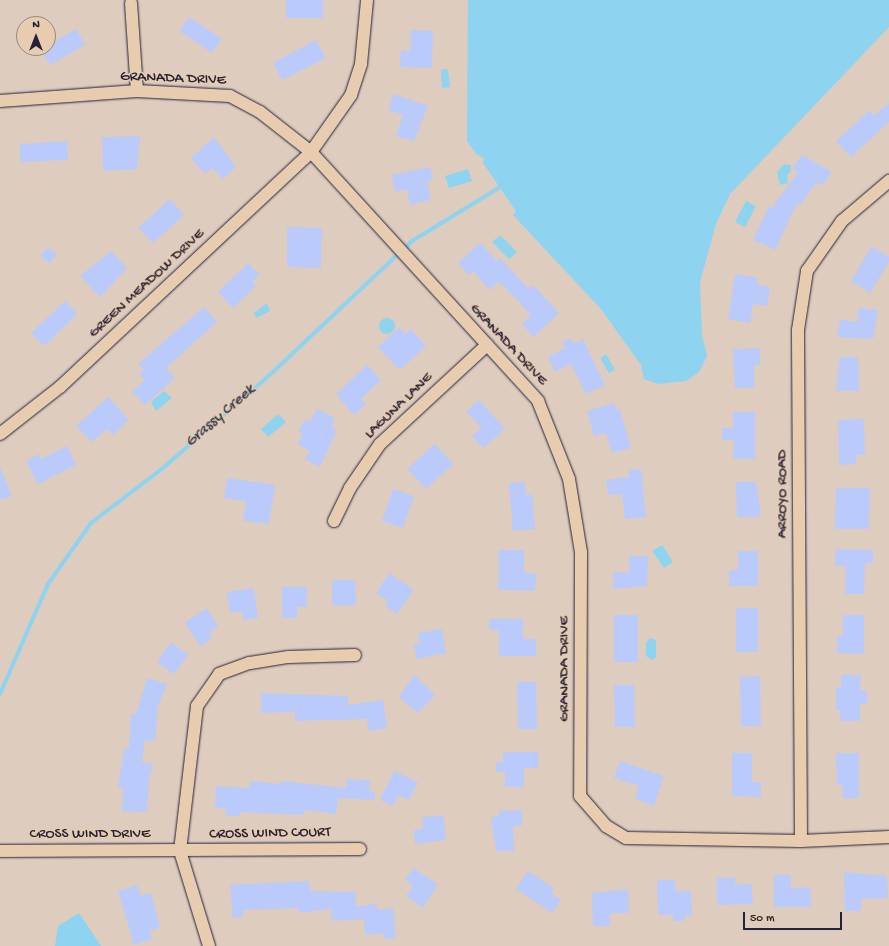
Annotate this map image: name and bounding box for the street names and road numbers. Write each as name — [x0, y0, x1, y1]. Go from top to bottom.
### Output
street label: GRANADA DRIVE — [120, 68, 226, 90]
street label: GREEN MEADOW DRIVE — [85, 226, 209, 342]
street label: GRANADA DRIVE — [465, 300, 551, 390]
street label: LAGUNA LANE — [361, 369, 437, 443]
street label: ARROYO ROAD — [774, 450, 792, 538]
street label: GRANADA DRIVE — [556, 616, 574, 722]
street label: CROSS WIND COURT — [209, 824, 331, 844]
street label: CROSS WIND DRIVE — [30, 826, 150, 844]

